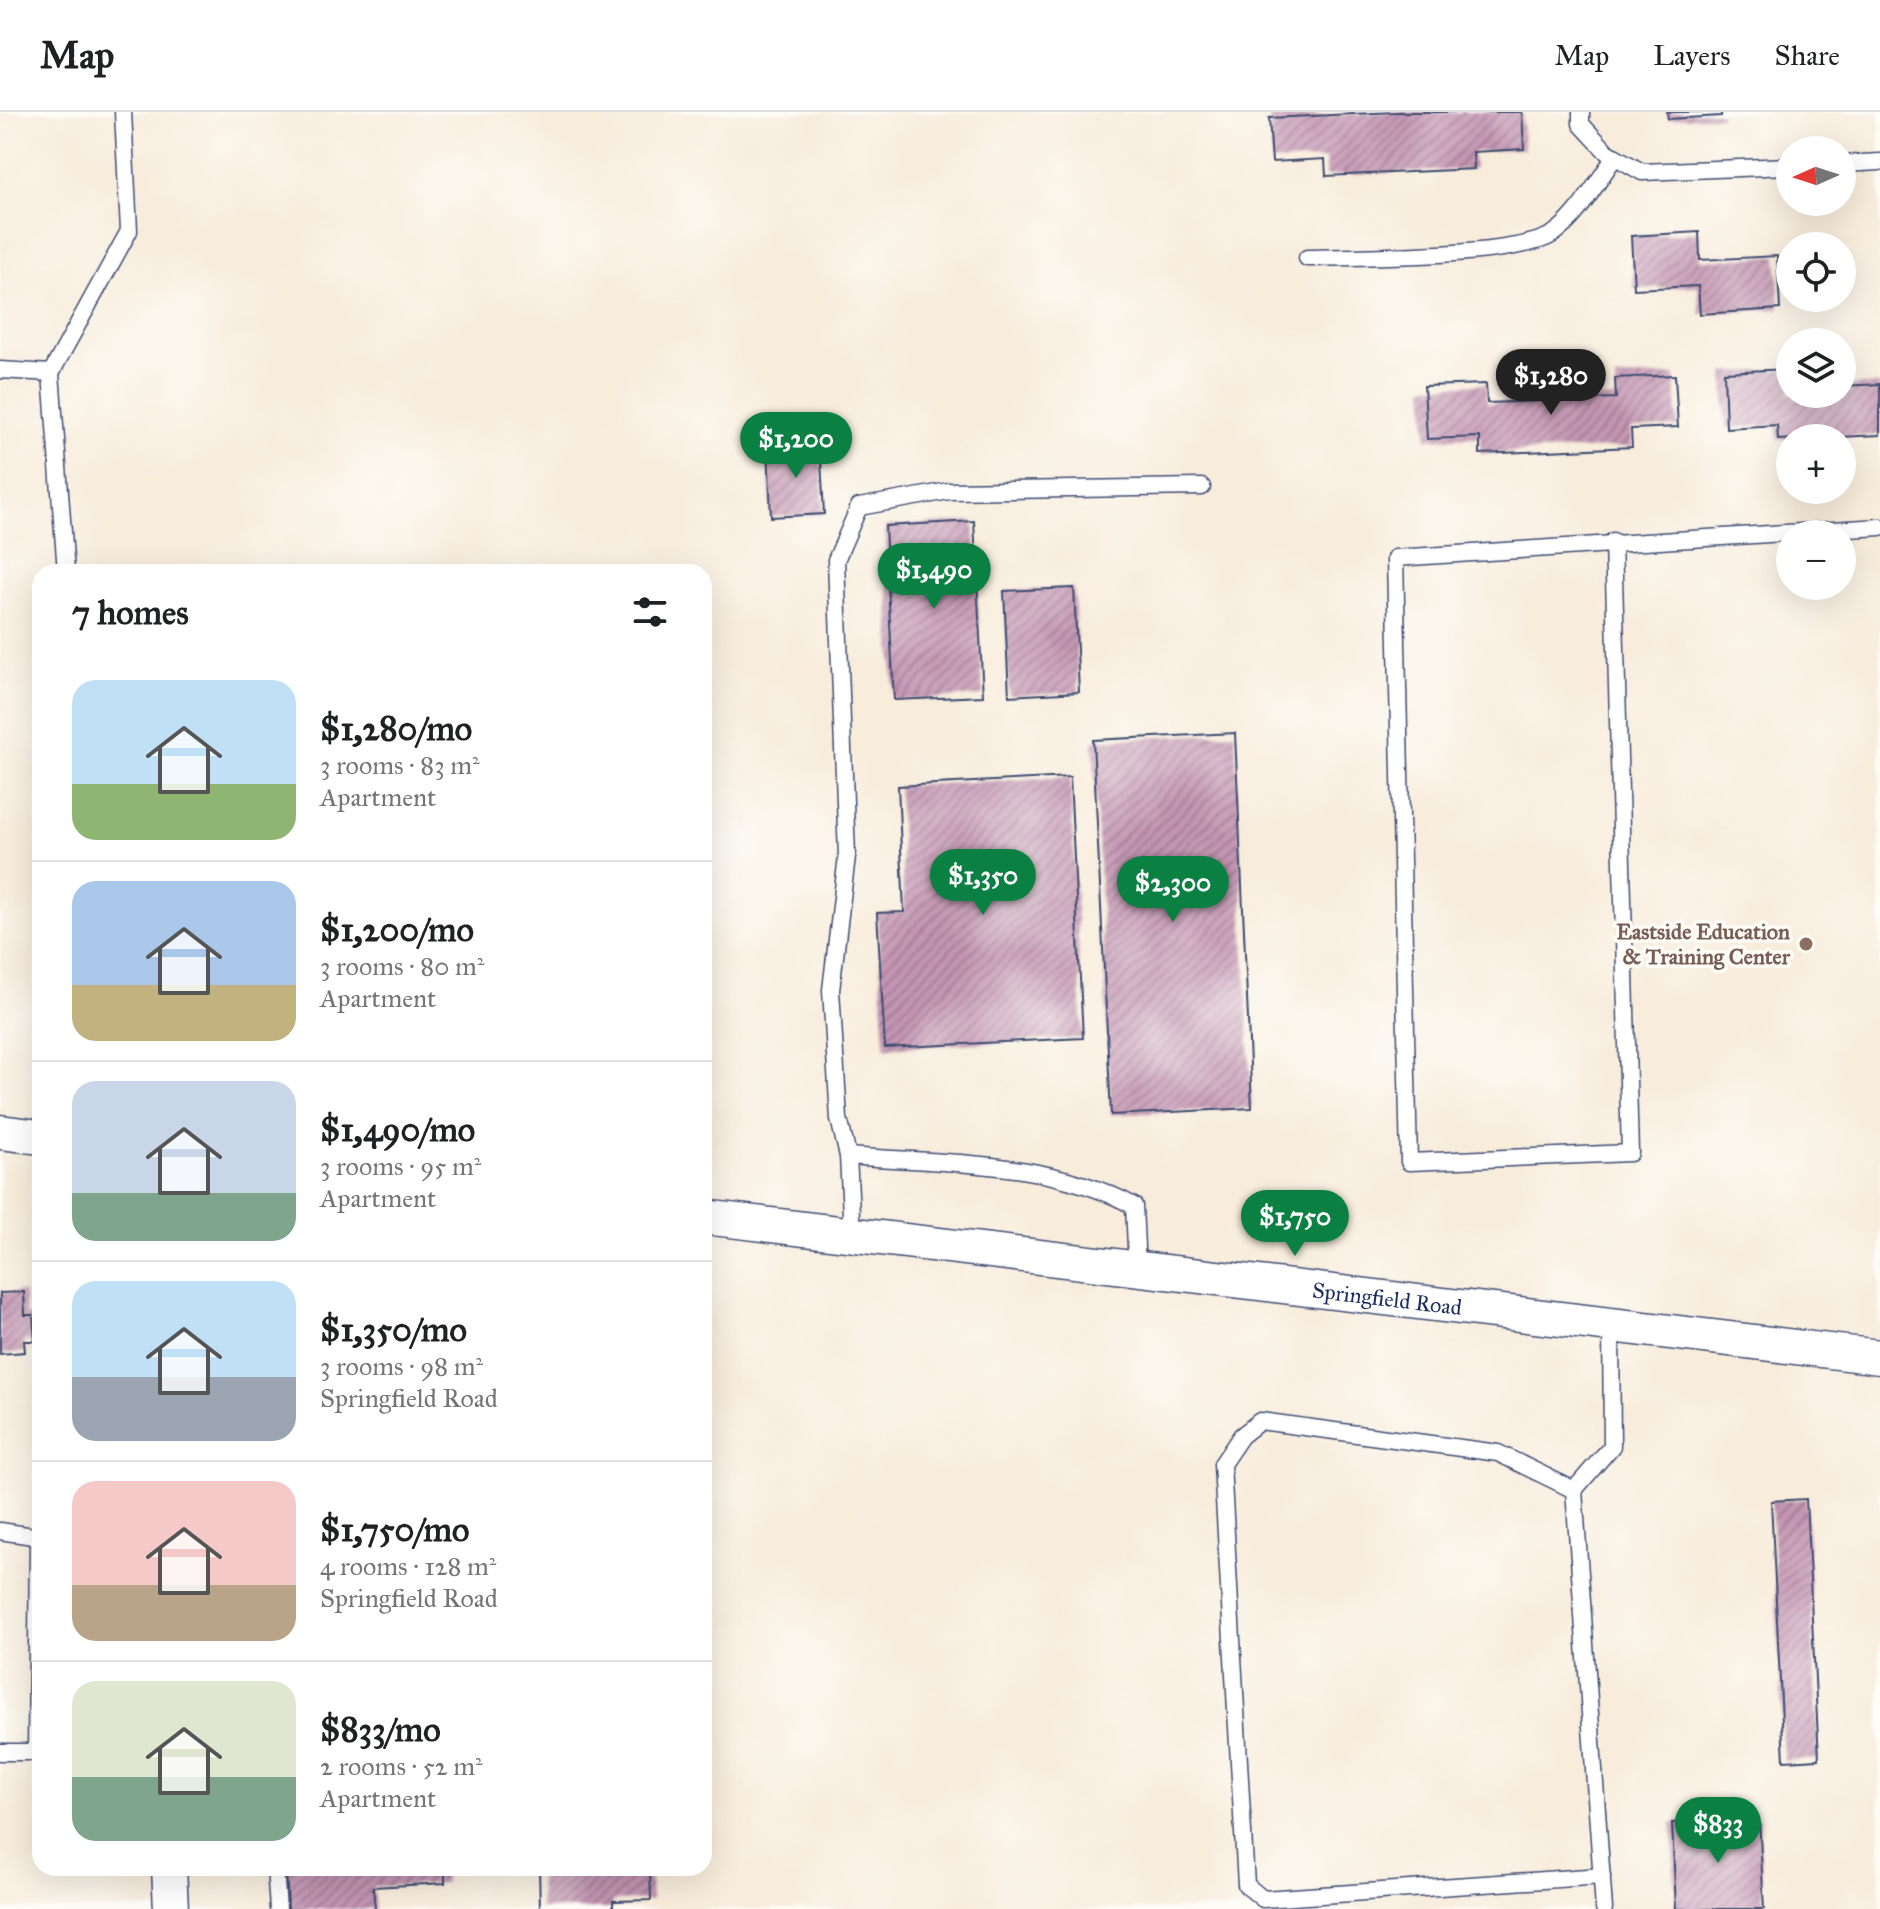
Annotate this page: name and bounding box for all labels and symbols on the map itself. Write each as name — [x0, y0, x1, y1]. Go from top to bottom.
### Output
north arrow — [1776, 136, 1856, 216]
pin: $1,280 — [1486, 349, 1616, 417]
pin: $1,200 — [731, 412, 861, 480]
pin: $1,490 — [869, 543, 999, 611]
pin: $1,350 — [918, 849, 1048, 917]
pin: $2,300 — [1108, 856, 1238, 924]
place label: Eastside Education & Training Center — [1616, 918, 1791, 970]
marker: Eastside Education & Training Center — [1797, 935, 1815, 953]
pin: $1,750 — [1230, 1190, 1360, 1258]
street label: Springfield Road — [1311, 1277, 1463, 1321]
pin: $833 — [1671, 1797, 1765, 1865]

